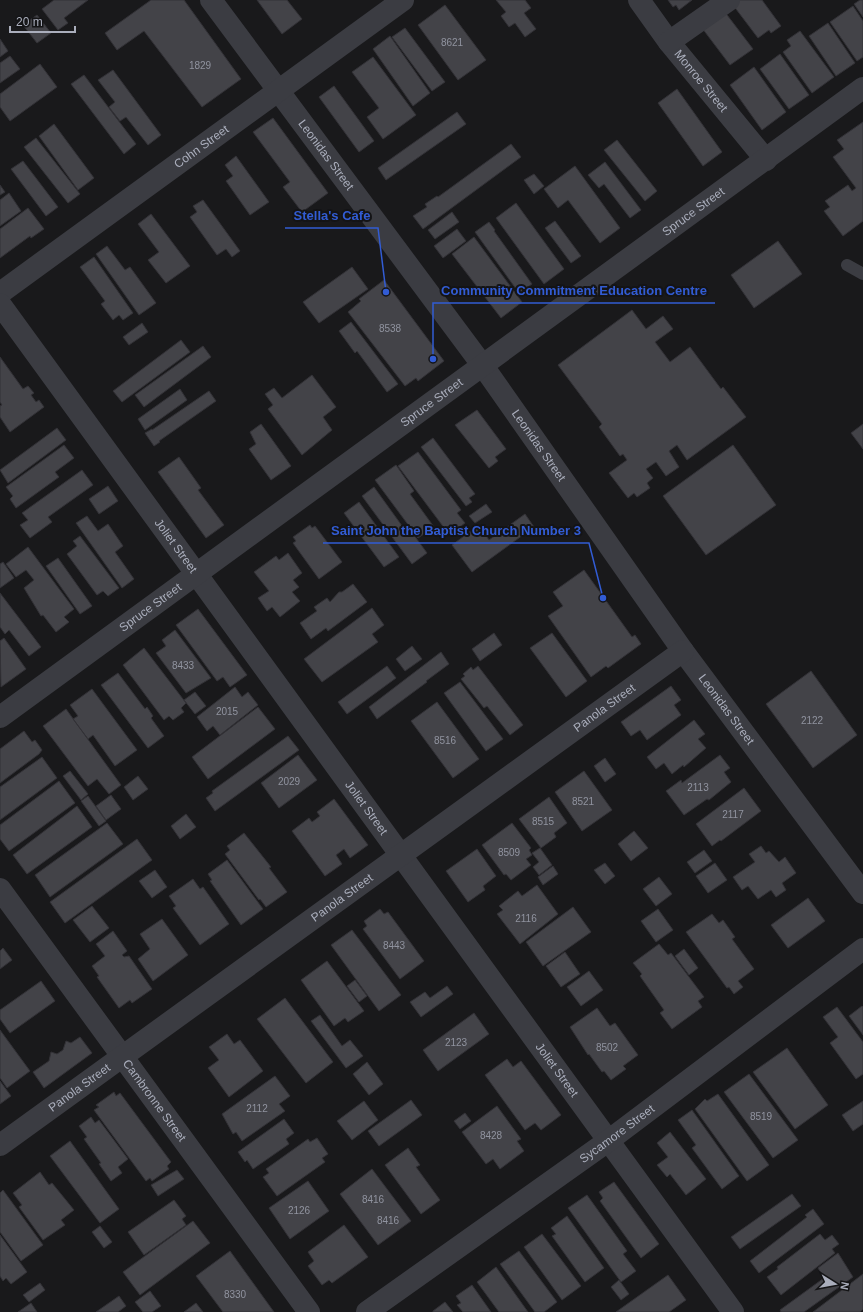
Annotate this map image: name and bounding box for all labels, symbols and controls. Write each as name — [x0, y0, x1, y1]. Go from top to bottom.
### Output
scale bar — [10, 8, 75, 34]
text: 20 m — [16, 15, 43, 29]
house number: 8621 — [441, 37, 464, 48]
street label: Monroe Street — [671, 47, 731, 115]
house number: 1829 — [189, 60, 212, 71]
street label: Leonidas Street — [295, 117, 357, 193]
street label: Cohn Street — [171, 122, 232, 171]
street label: Spruce Street — [660, 184, 728, 239]
callout: Stella's Cafe — [285, 203, 378, 228]
text: Stella's Cafe — [294, 208, 370, 223]
callout: Community Commitment Education Centre — [433, 278, 715, 303]
text: Community Commitment Education Centre — [441, 283, 707, 298]
house number: 8538 — [379, 323, 402, 334]
street label: Spruce Street — [398, 375, 466, 430]
street label: Leonidas Street — [509, 407, 569, 484]
street label: Joliet Street — [152, 516, 201, 576]
callout: Saint John the Baptist Church Number 3 — [323, 518, 589, 543]
text: Saint John the Baptist Church Number 3 — [331, 523, 581, 538]
street label: Spruce Street — [116, 580, 185, 635]
house number: 8433 — [172, 660, 195, 671]
street label: Leonidas Street — [696, 671, 758, 748]
street label: Panola Street — [571, 680, 639, 735]
house number: 2015 — [216, 706, 239, 717]
house number: 2122 — [801, 715, 824, 726]
house number: 8516 — [434, 735, 457, 746]
house number: 2029 — [278, 776, 301, 787]
street label: Joliet Street — [342, 778, 391, 838]
house number: 2113 — [687, 782, 709, 793]
house number: 8521 — [572, 796, 595, 807]
house number: 2117 — [722, 809, 744, 820]
house number: 8515 — [532, 816, 555, 827]
house number: 8509 — [498, 847, 521, 858]
street label: Panola Street — [308, 870, 376, 925]
house number: 2116 — [515, 913, 537, 924]
house number: 8443 — [383, 940, 406, 951]
house number: 2123 — [445, 1037, 468, 1048]
street label: Joliet Street — [533, 1040, 582, 1100]
house number: 8502 — [596, 1042, 619, 1053]
street label: Cambronne Street — [120, 1057, 190, 1145]
street label: Panola Street — [46, 1060, 114, 1115]
street label: Sycamore Street — [577, 1101, 658, 1166]
house number: 2112 — [246, 1103, 268, 1114]
house number: 8519 — [750, 1111, 773, 1122]
house number: 8428 — [480, 1130, 503, 1141]
house number: 8416 — [362, 1194, 385, 1205]
house number: 2126 — [288, 1205, 311, 1216]
house number: 8416 — [377, 1215, 400, 1226]
north arrow — [815, 1264, 855, 1304]
text: N — [838, 1281, 851, 1291]
house number: 8330 — [224, 1289, 247, 1300]

